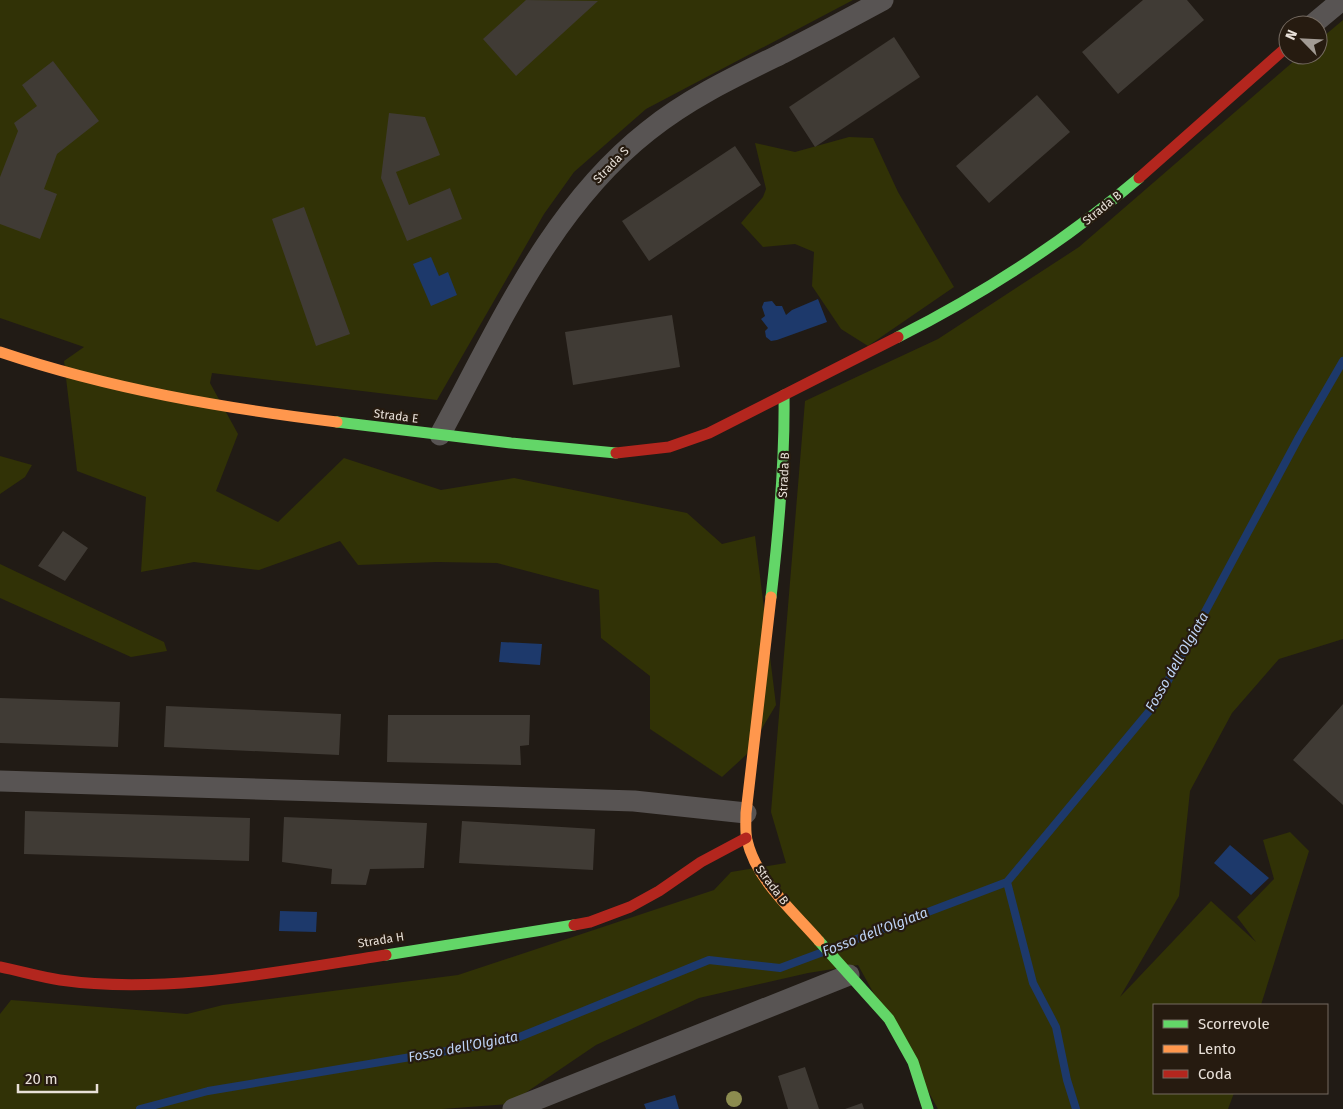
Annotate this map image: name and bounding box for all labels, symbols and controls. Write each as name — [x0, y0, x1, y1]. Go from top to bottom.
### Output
north arrow — [1278, 15, 1328, 65]
text: N — [1282, 27, 1301, 43]
street label: Strada S — [590, 144, 632, 186]
street label: Strada B — [1080, 188, 1124, 228]
street label: Strada E — [373, 406, 419, 426]
street label: Strada B — [776, 452, 792, 498]
water label: Fosso dell’Olgiata — [1142, 609, 1212, 715]
street label: Strada B — [753, 862, 791, 908]
water label: Fosso dell’Olgiata — [820, 904, 930, 960]
street label: Strada H — [357, 929, 405, 951]
legend — [1153, 1004, 1328, 1094]
text: Scorrevole — [1198, 1015, 1270, 1033]
water label: Fosso dell’Olgiata — [407, 1028, 519, 1066]
text: Lento — [1198, 1040, 1236, 1058]
scale bar — [18, 1062, 96, 1094]
text: Coda — [1198, 1065, 1232, 1083]
text: 20 m — [25, 1070, 58, 1088]

